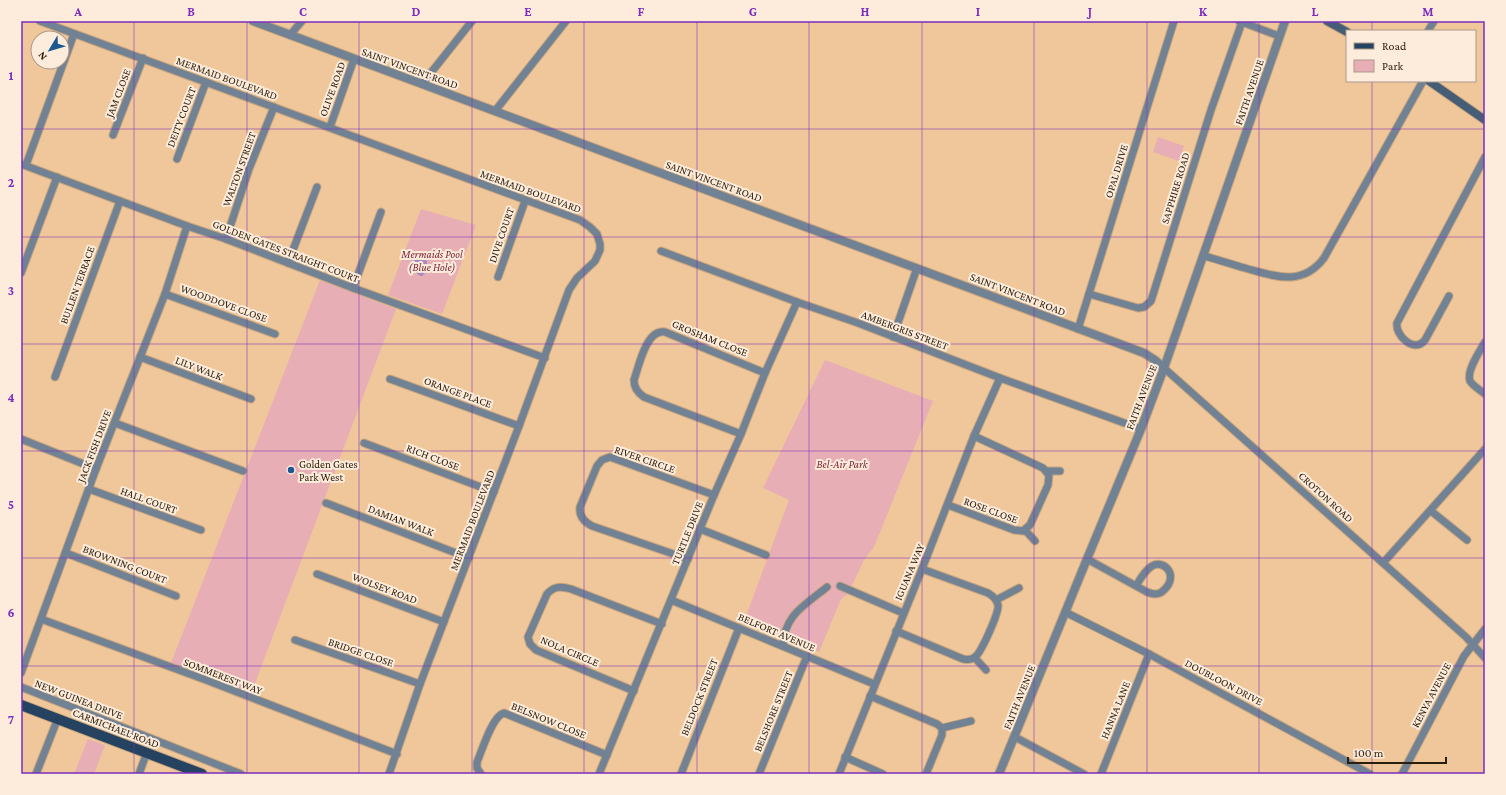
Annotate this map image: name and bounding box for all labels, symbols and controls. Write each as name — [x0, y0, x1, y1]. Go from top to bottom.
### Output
text: A — [73, 4, 82, 19]
text: B — [187, 4, 195, 19]
text: C — [299, 4, 307, 19]
text: D — [412, 4, 421, 19]
text: E — [524, 4, 532, 19]
text: F — [638, 4, 645, 19]
text: G — [749, 4, 757, 19]
text: H — [861, 4, 870, 19]
text: I — [976, 4, 980, 19]
text: J — [1086, 4, 1092, 19]
text: K — [1199, 4, 1208, 19]
text: L — [1312, 4, 1319, 19]
text: M — [1422, 4, 1434, 19]
north arrow — [30, 30, 70, 70]
legend — [1346, 30, 1476, 82]
text: Road — [1382, 39, 1407, 53]
street label: SAINT VINCENT ROAD — [360, 45, 460, 91]
text: N — [35, 49, 49, 63]
street label: MERMAID BOULEVARD — [175, 54, 279, 102]
street label: FAITH AVENUE — [1232, 58, 1266, 126]
text: Park — [1382, 59, 1404, 73]
street label: OLIVE ROAD — [317, 60, 347, 118]
street label: JAM CLOSE — [103, 67, 134, 120]
text: 1 — [9, 68, 14, 83]
street label: DEITY COURT — [164, 85, 198, 149]
street label: WALTON STREET — [220, 130, 258, 208]
street label: OPAL DRIVE — [1102, 143, 1130, 199]
street label: SAPPHIRE ROAD — [1158, 151, 1192, 225]
street label: SAINT VINCENT ROAD — [664, 158, 764, 204]
street label: MERMAID BOULEVARD — [479, 167, 583, 215]
text: 2 — [8, 175, 15, 190]
street label: DIVE COURT — [486, 206, 516, 264]
street label: GOLDEN GATES STRAIGHT COURT — [211, 217, 361, 285]
street label: BULLEN TERRACE — [57, 244, 97, 326]
park label: Mermaids Pool (Blue Hole) — [400, 248, 463, 274]
street label: SAINT VINCENT ROAD — [968, 270, 1068, 318]
street label: WOODDOVE CLOSE — [179, 282, 269, 324]
text: 3 — [8, 283, 14, 298]
street label: AMBERGRIS STREET — [860, 308, 950, 352]
street label: GROSHAM CLOSE — [670, 317, 750, 359]
street label: LILY WALK — [174, 354, 225, 383]
street label: FAITH AVENUE — [1123, 363, 1159, 431]
street label: ORANGE PLACE — [422, 374, 494, 410]
text: 4 — [7, 390, 15, 405]
street label: JACK FISH DRIVE — [74, 408, 114, 485]
street label: RICH CLOSE — [405, 441, 461, 473]
street label: RIVER CIRCLE — [613, 443, 677, 475]
place label: Golden Gates Park West — [299, 458, 358, 483]
park label: Bel-Air Park — [817, 458, 869, 470]
marker: Golden Gates Park West — [286, 465, 296, 475]
street label: MERMAID BOULEVARD — [447, 468, 497, 572]
street label: CROTON ROAD — [1296, 469, 1356, 525]
street label: HALL COURT — [119, 484, 179, 516]
street label: ROSE CLOSE — [962, 495, 1020, 525]
text: 5 — [8, 497, 14, 512]
street label: TURTLE DRIVE — [669, 499, 705, 567]
street label: DAMIAN WALK — [367, 502, 436, 538]
street label: BROWNING COURT — [81, 542, 169, 586]
street label: IGUANA WAY — [892, 542, 926, 602]
street label: WOLSEY ROAD — [351, 570, 419, 606]
text: 6 — [7, 605, 15, 620]
street label: BELFORT AVENUE — [737, 610, 817, 654]
street label: NOLA CIRCLE — [539, 633, 601, 669]
street label: BRIDGE CLOSE — [327, 635, 395, 669]
street label: SOMMEREST WAY — [182, 655, 264, 697]
street label: DOUBLOON DRIVE — [1183, 656, 1265, 708]
street label: BELDOCK STREET — [678, 657, 720, 737]
street label: KENYA AVENUE — [1409, 660, 1453, 730]
street label: FAITH AVENUE — [1001, 663, 1037, 731]
street label: BELSHORE STREET — [751, 669, 795, 753]
street label: NEW GUINEA DRIVE — [33, 677, 125, 721]
street label: HANNA LANE — [1098, 679, 1132, 741]
street label: BELSNOW CLOSE — [510, 700, 588, 740]
street label: CARMICHAEL ROAD — [71, 706, 161, 750]
text: 7 — [8, 712, 14, 727]
scale bar — [1348, 739, 1446, 765]
text: 100 m — [1354, 746, 1384, 760]

